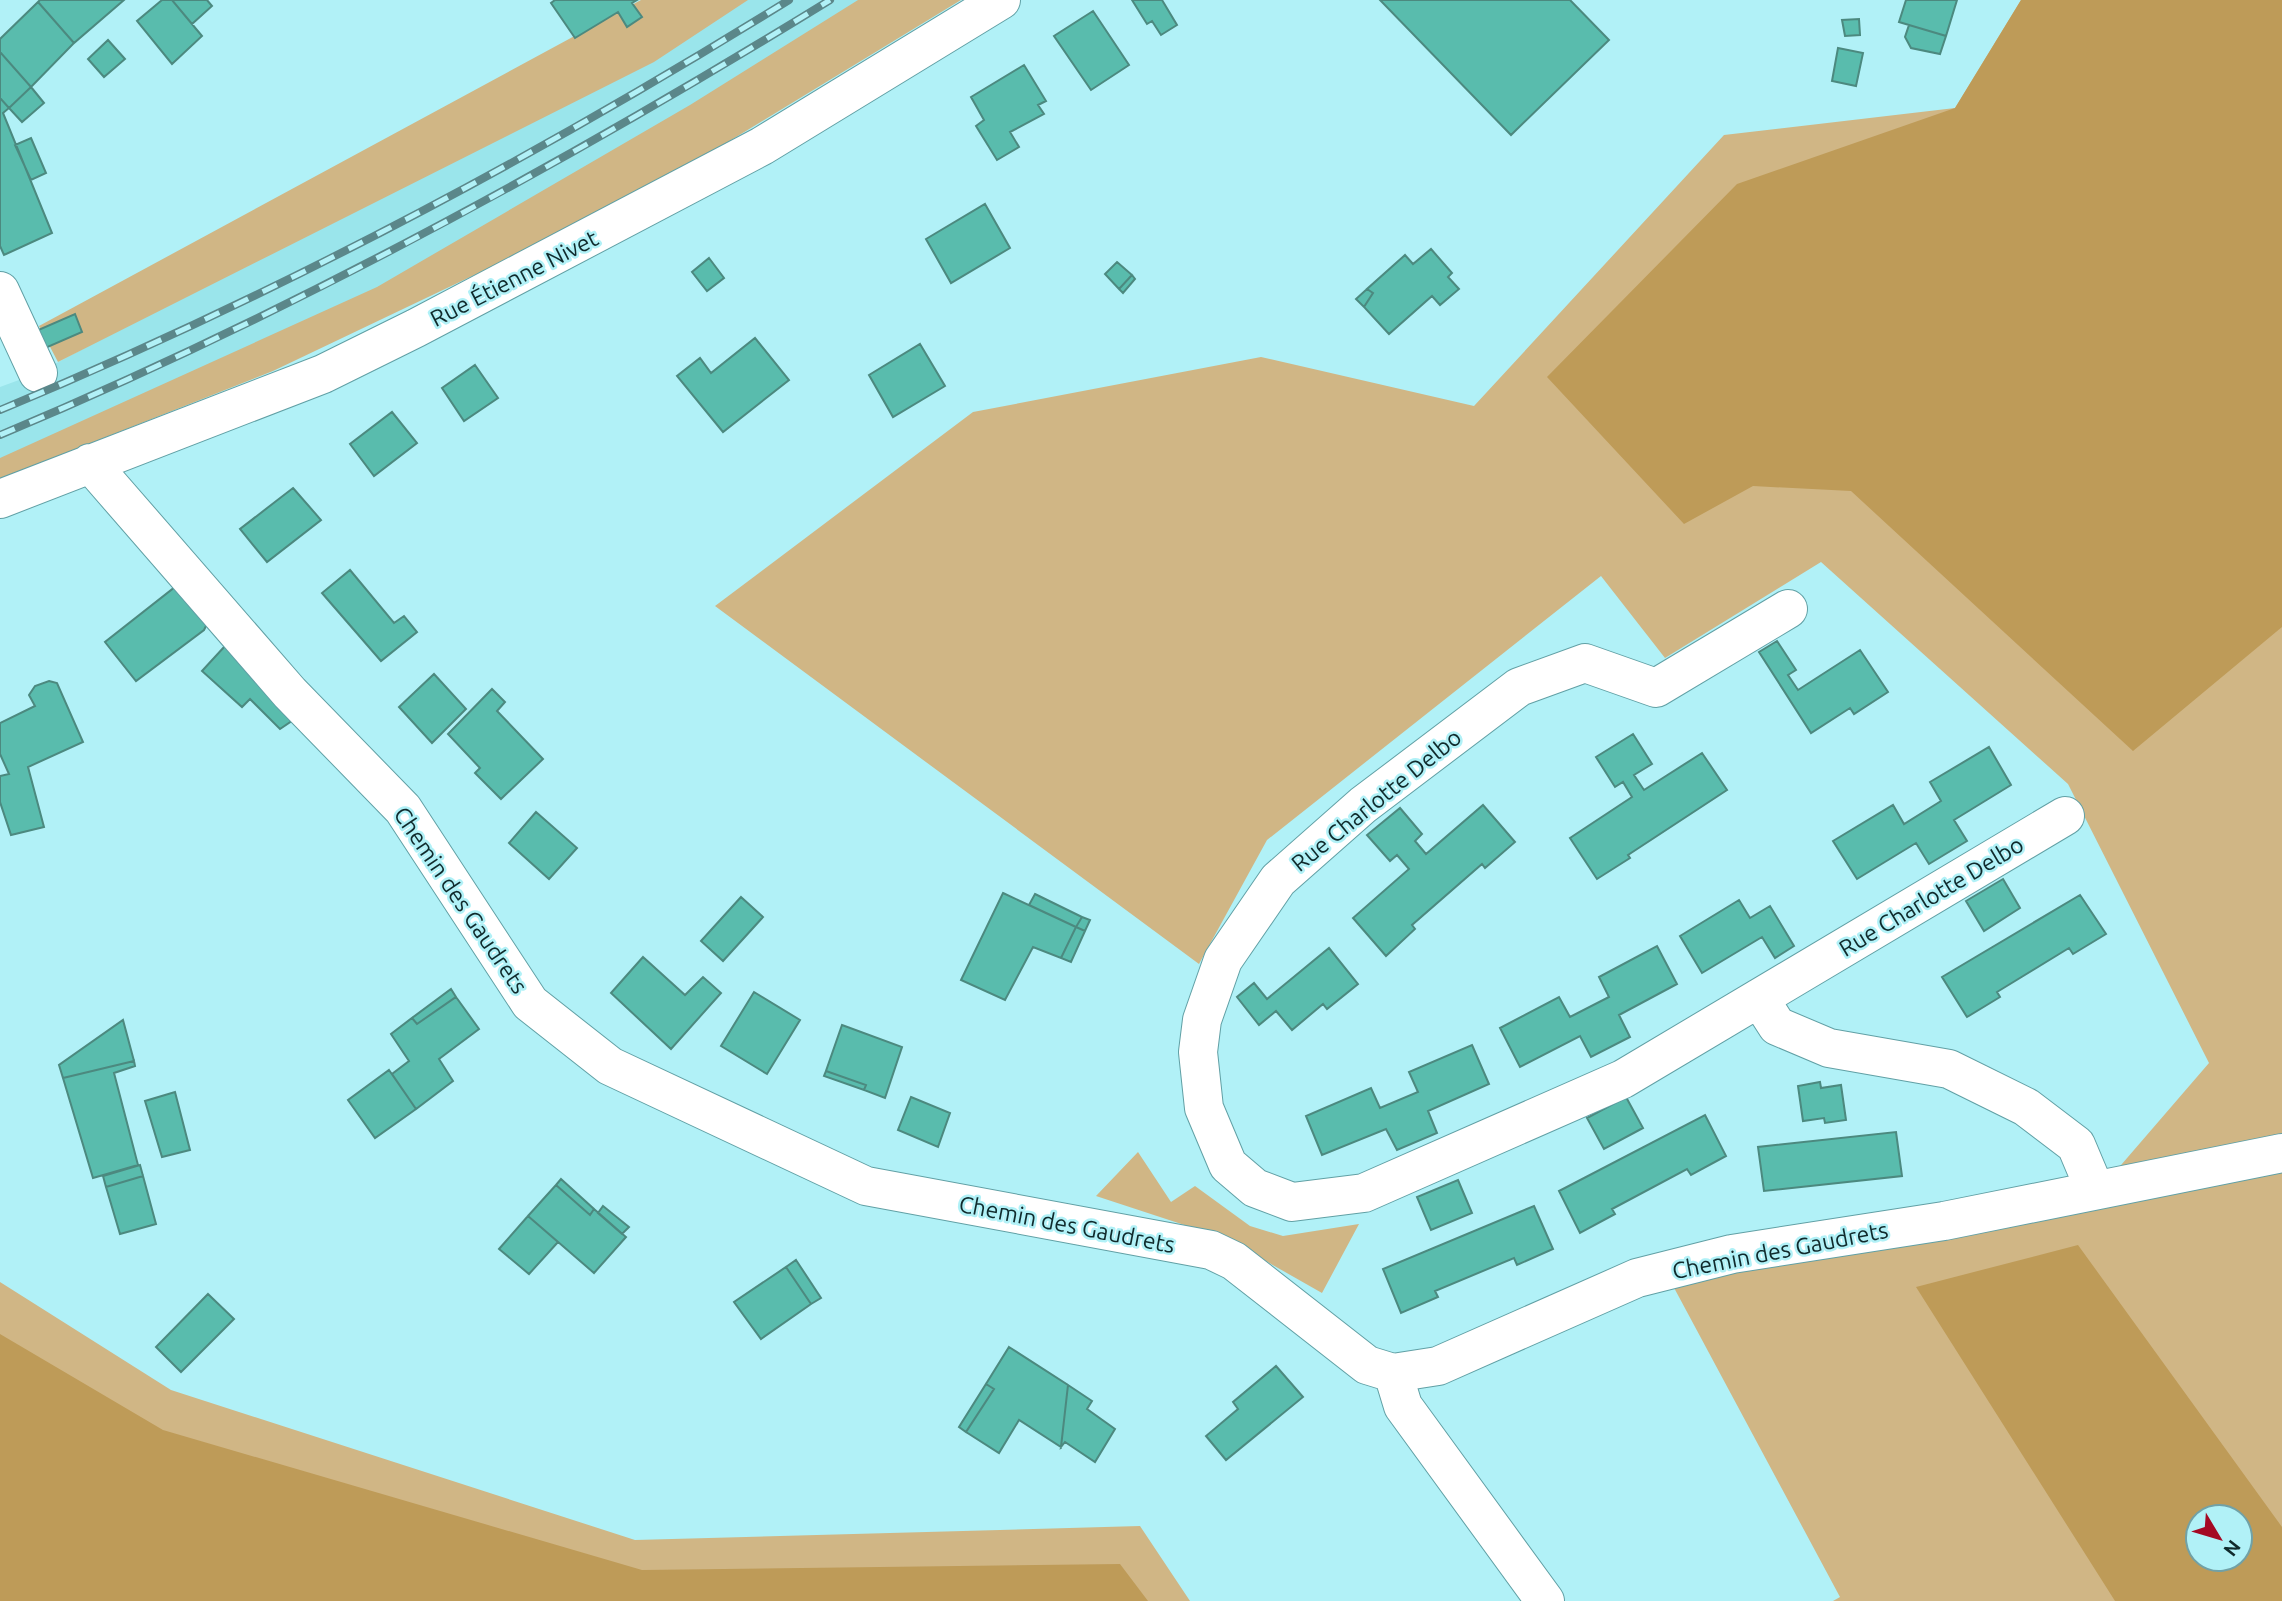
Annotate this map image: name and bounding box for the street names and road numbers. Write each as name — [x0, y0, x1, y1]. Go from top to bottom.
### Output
street label: Rue Étienne Nivet — [426, 224, 602, 331]
street label: Rue Charlotte Delbo — [1286, 724, 1466, 876]
street label: Chemin des Gaudrets — [389, 802, 533, 998]
street label: Rue Charlotte Delbo — [1834, 831, 2028, 961]
street label: Chemin des Gaudrets — [957, 1191, 1177, 1257]
street label: Chemin des Gaudrets — [1670, 1217, 1890, 1283]

